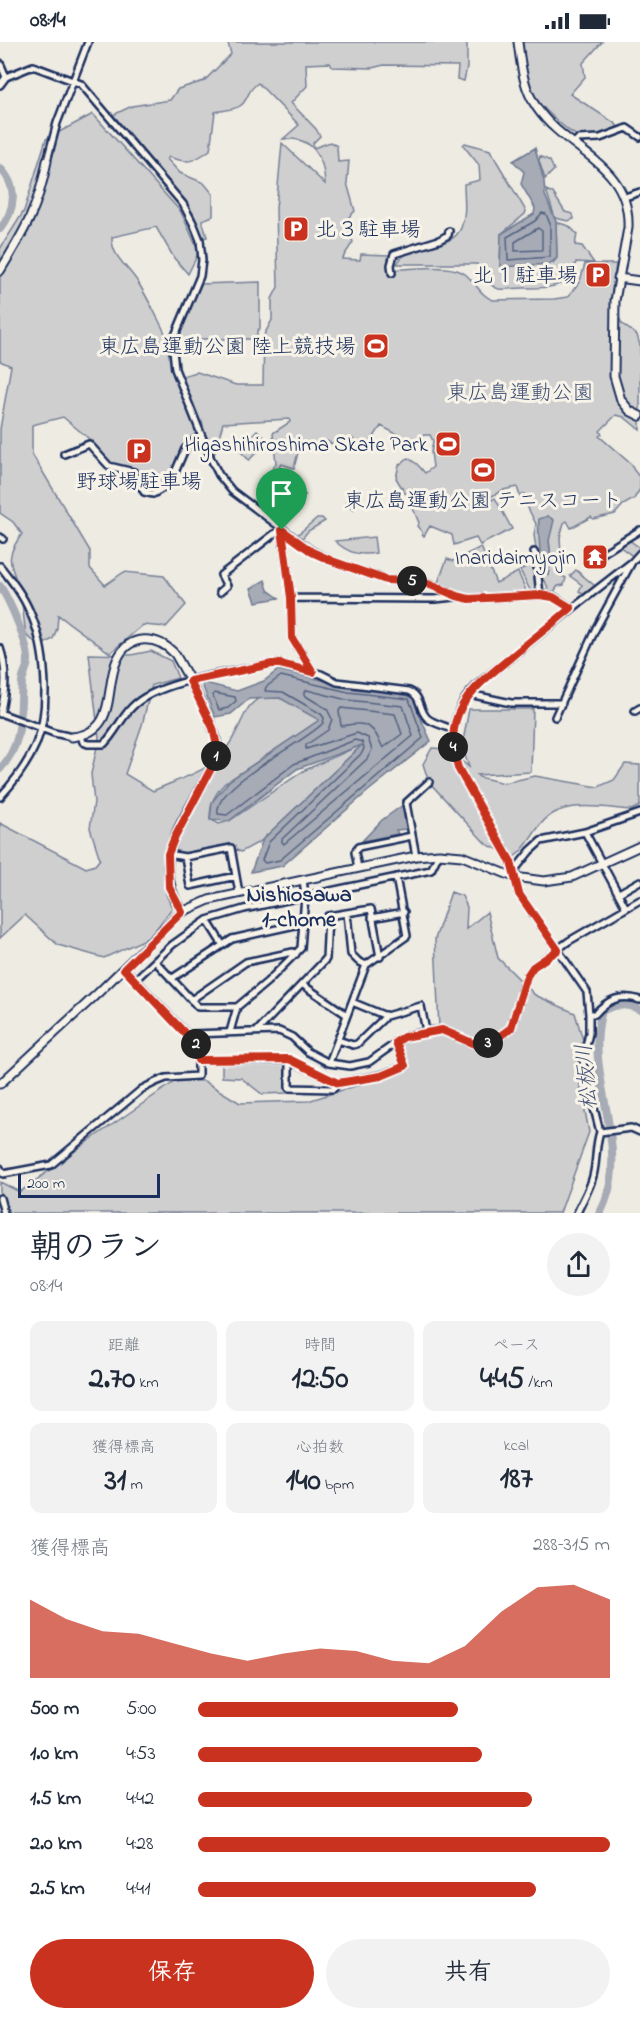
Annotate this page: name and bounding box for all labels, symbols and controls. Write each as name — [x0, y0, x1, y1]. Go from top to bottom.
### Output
text: 08:14 — [30, 5, 66, 37]
parking icon: 北３駐車場 — [281, 214, 311, 244]
place label: 北３駐車場 — [316, 216, 421, 246]
parking icon: 北１駐車場 — [583, 260, 613, 290]
place label: 北１駐車場 — [473, 262, 578, 292]
sports icon: 東広島運動公園 陸上競技場 — [361, 331, 391, 361]
place label: 東広島運動公園 陸上競技場 — [99, 333, 356, 363]
park label: 東広島運動公園 — [447, 379, 594, 409]
sports icon: Higashihiroshima Skate Park — [433, 429, 463, 459]
place label: Higashihiroshima Skate Park — [185, 431, 429, 463]
parking icon: 野球場駐車場 — [124, 436, 154, 466]
sports icon: 東広島運動公園 テニスコート — [468, 455, 498, 485]
place label: 野球場駐車場 — [76, 468, 202, 498]
pin — [256, 468, 307, 530]
icon: arrive — [265, 477, 298, 510]
place label: 東広島運動公園 テニスコート — [344, 487, 622, 517]
temple icon: Inaridaimyojin — [580, 542, 610, 572]
place label: Inaridaimyojin — [455, 544, 576, 576]
pin: 5 — [397, 566, 427, 596]
text: 5 — [407, 569, 417, 593]
pin: 4 — [438, 732, 468, 762]
text: 4 — [450, 735, 456, 759]
pin: 1 — [201, 741, 231, 771]
text: 1 — [213, 744, 219, 768]
district label: Nishiosawa 1-chome — [246, 880, 352, 937]
pin: 3 — [473, 1028, 503, 1058]
pin: 2 — [181, 1029, 211, 1059]
text: 3 — [485, 1031, 491, 1055]
text: 2 — [192, 1032, 200, 1056]
water label: 松板川 — [569, 1042, 607, 1111]
scale bar — [18, 1171, 160, 1198]
text: 200 m — [27, 1172, 65, 1196]
text: 朝のラン — [30, 1225, 162, 1273]
button: share — [547, 1233, 610, 1296]
text: 08:14 — [30, 1272, 62, 1301]
text: 距離 — [108, 1334, 140, 1358]
text: 時間 — [304, 1334, 336, 1358]
text: ペース — [493, 1334, 540, 1358]
text: 2.70 — [89, 1358, 135, 1402]
text: 12:50 — [291, 1358, 349, 1402]
text: 4:45 — [480, 1358, 524, 1402]
text: km — [135, 1371, 159, 1395]
text: /km — [524, 1371, 553, 1395]
text: kcal — [504, 1434, 529, 1458]
text: 獲得標高 — [92, 1436, 156, 1460]
text: 心拍数 — [296, 1436, 344, 1460]
text: 187 — [500, 1458, 533, 1502]
text: 31 — [104, 1460, 126, 1504]
text: 140 — [286, 1460, 321, 1504]
text: m — [126, 1473, 143, 1497]
text: bpm — [321, 1473, 354, 1497]
text: 288–315 m — [533, 1531, 610, 1560]
text: 獲得標高 — [30, 1535, 110, 1564]
text: 500 m — [30, 1695, 79, 1724]
text: 5:00 — [126, 1695, 156, 1724]
text: 1.0 km — [30, 1740, 78, 1769]
text: 4:53 — [126, 1740, 156, 1769]
text: 1.5 km — [30, 1785, 81, 1814]
text: 4:42 — [126, 1785, 154, 1814]
text: 2.0 km — [30, 1830, 82, 1859]
text: 4:28 — [126, 1830, 153, 1859]
text: 2.5 km — [30, 1875, 85, 1904]
text: 4:41 — [126, 1875, 151, 1904]
button: 保存 — [30, 1939, 314, 2008]
button: 共有 — [326, 1939, 610, 2008]

